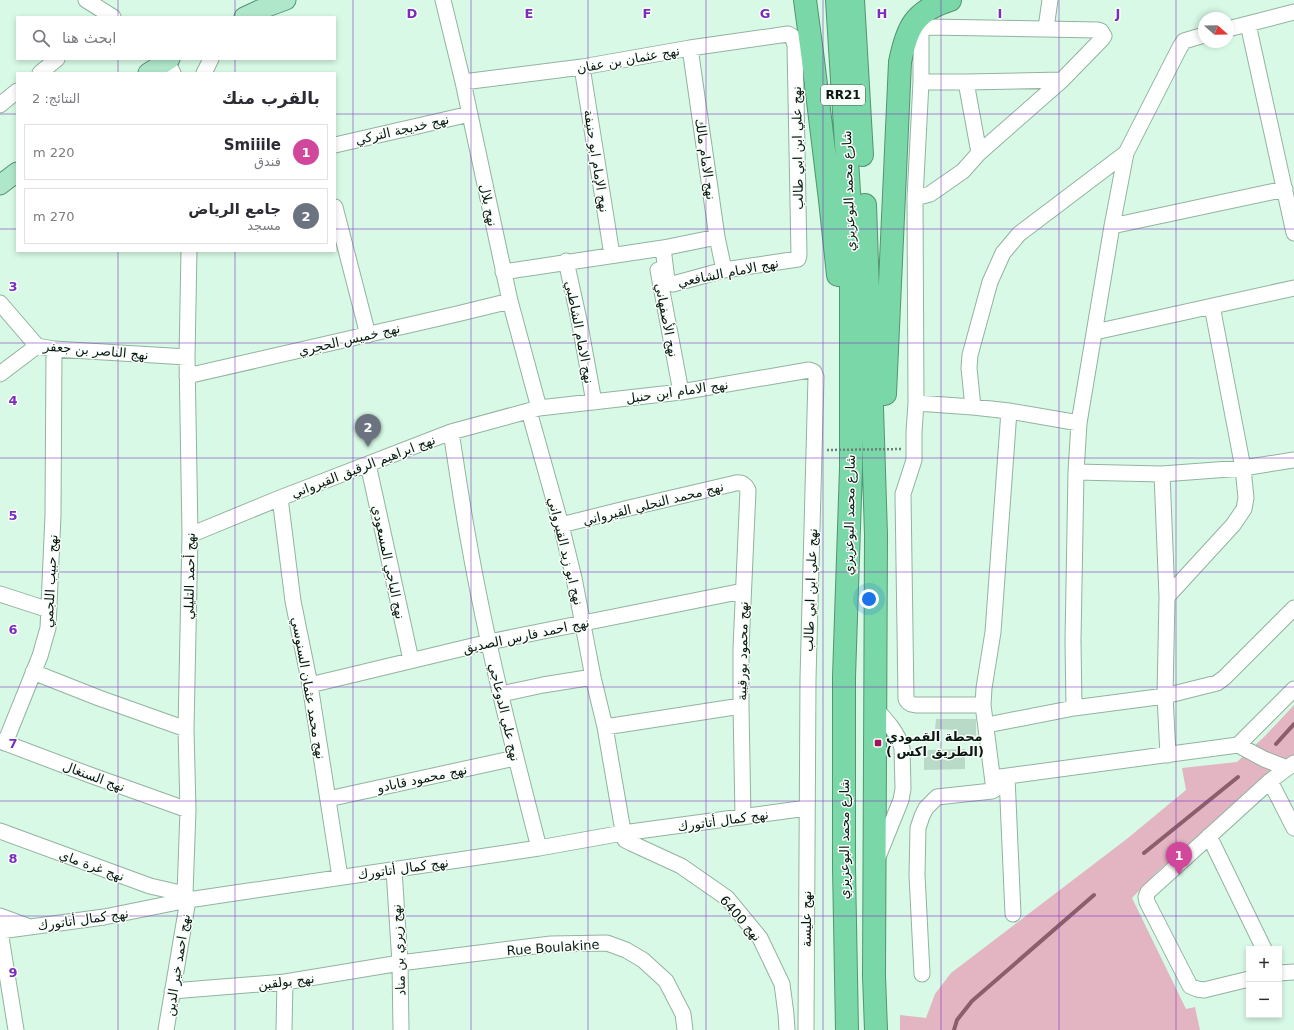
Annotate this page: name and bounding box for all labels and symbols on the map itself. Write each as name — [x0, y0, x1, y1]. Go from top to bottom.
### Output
text: D — [407, 6, 418, 21]
text: E — [525, 6, 533, 21]
text: F — [643, 6, 651, 21]
text: G — [760, 6, 770, 21]
text: H — [877, 6, 887, 21]
text: I — [998, 6, 1002, 21]
text: J — [1115, 6, 1120, 21]
north arrow — [1198, 12, 1234, 48]
street label: نهج عثمان بن عفان — [575, 43, 681, 77]
road number: RR21 — [821, 85, 865, 105]
street label: نهج علي ابن ابي طالب — [789, 86, 807, 210]
street label: نهج الإمام ابو حنيفة — [580, 109, 612, 214]
street label: نهج خديجة التركي — [354, 111, 451, 149]
street label: نهج الامام مالك — [691, 117, 719, 201]
street label: شارع محمد البوعزيزي — [839, 130, 859, 252]
street label: نهج بلال — [476, 183, 500, 228]
street label: نهج الامام الشافعي — [676, 255, 780, 291]
text: 3 — [8, 279, 18, 294]
street label: نهج الامام الشاطبي — [561, 279, 597, 385]
street label: نهج الأصفهاني — [651, 282, 682, 359]
street label: نهج خميس الحجري — [297, 320, 402, 359]
street label: نهج الناصر بن جعفر — [42, 338, 149, 364]
street label: نهج الامام ابن حنبل — [625, 377, 729, 407]
text: 4 — [8, 393, 18, 408]
pin: 2 — [355, 414, 381, 447]
street label: نهج ابراهيم الرقيق القيرواني — [289, 432, 438, 502]
street label: شارع محمد البوعزيزي — [841, 454, 859, 576]
street label: نهج محمد النحلي القيرواني — [581, 479, 725, 529]
street label: نهج ابو زيد القيرواني — [544, 496, 586, 607]
street label: نهج الباجي المسعودي — [368, 504, 408, 621]
text: 5 — [8, 508, 18, 523]
street label: نهج علي ابن ابي طالب — [801, 528, 821, 652]
street label: نهج أحمد التليلي — [180, 532, 199, 620]
street label: نهج حبيب اللجمي — [41, 534, 61, 628]
your location — [859, 589, 879, 609]
street label: نهج محمود بورقيبة — [734, 601, 752, 701]
street label: نهج احمد فارس الصديق — [462, 615, 591, 657]
street label: نهج محمد عثمان السنوسي — [288, 616, 328, 761]
text: 6 — [8, 622, 18, 637]
street label: نهج علي الدوعاجي — [485, 661, 523, 763]
place label: محطة القمودي ( الطريق اكس) — [886, 729, 984, 759]
text: 7 — [8, 736, 18, 751]
marker: محطة القمودي ( الطريق اكس) — [873, 738, 883, 748]
street label: نهج السنغال — [60, 758, 127, 796]
street label: نهج محمود قابادو — [375, 762, 469, 797]
street label: شارع محمد البوعزيزي — [837, 779, 853, 899]
street label: نهج كمال أتاتورك — [676, 806, 770, 835]
pin: 1 — [1166, 842, 1192, 875]
street label: نهج غرة ماي — [57, 847, 126, 885]
text: 8 — [8, 851, 18, 866]
street label: نهج كمال أتاتورك — [356, 854, 450, 883]
street label: نهج عليسة — [799, 891, 815, 947]
street label: نهج 6400 — [716, 893, 764, 945]
street label: نهج زيري بن مناد — [389, 904, 409, 996]
street label: نهج كمال أتاتورك — [36, 905, 130, 934]
street label: نهج احمد خير الدين — [162, 913, 194, 1017]
street label: Rue Boulakine — [506, 937, 600, 958]
text: 9 — [8, 965, 18, 980]
street label: نهج بولقين — [257, 971, 315, 993]

